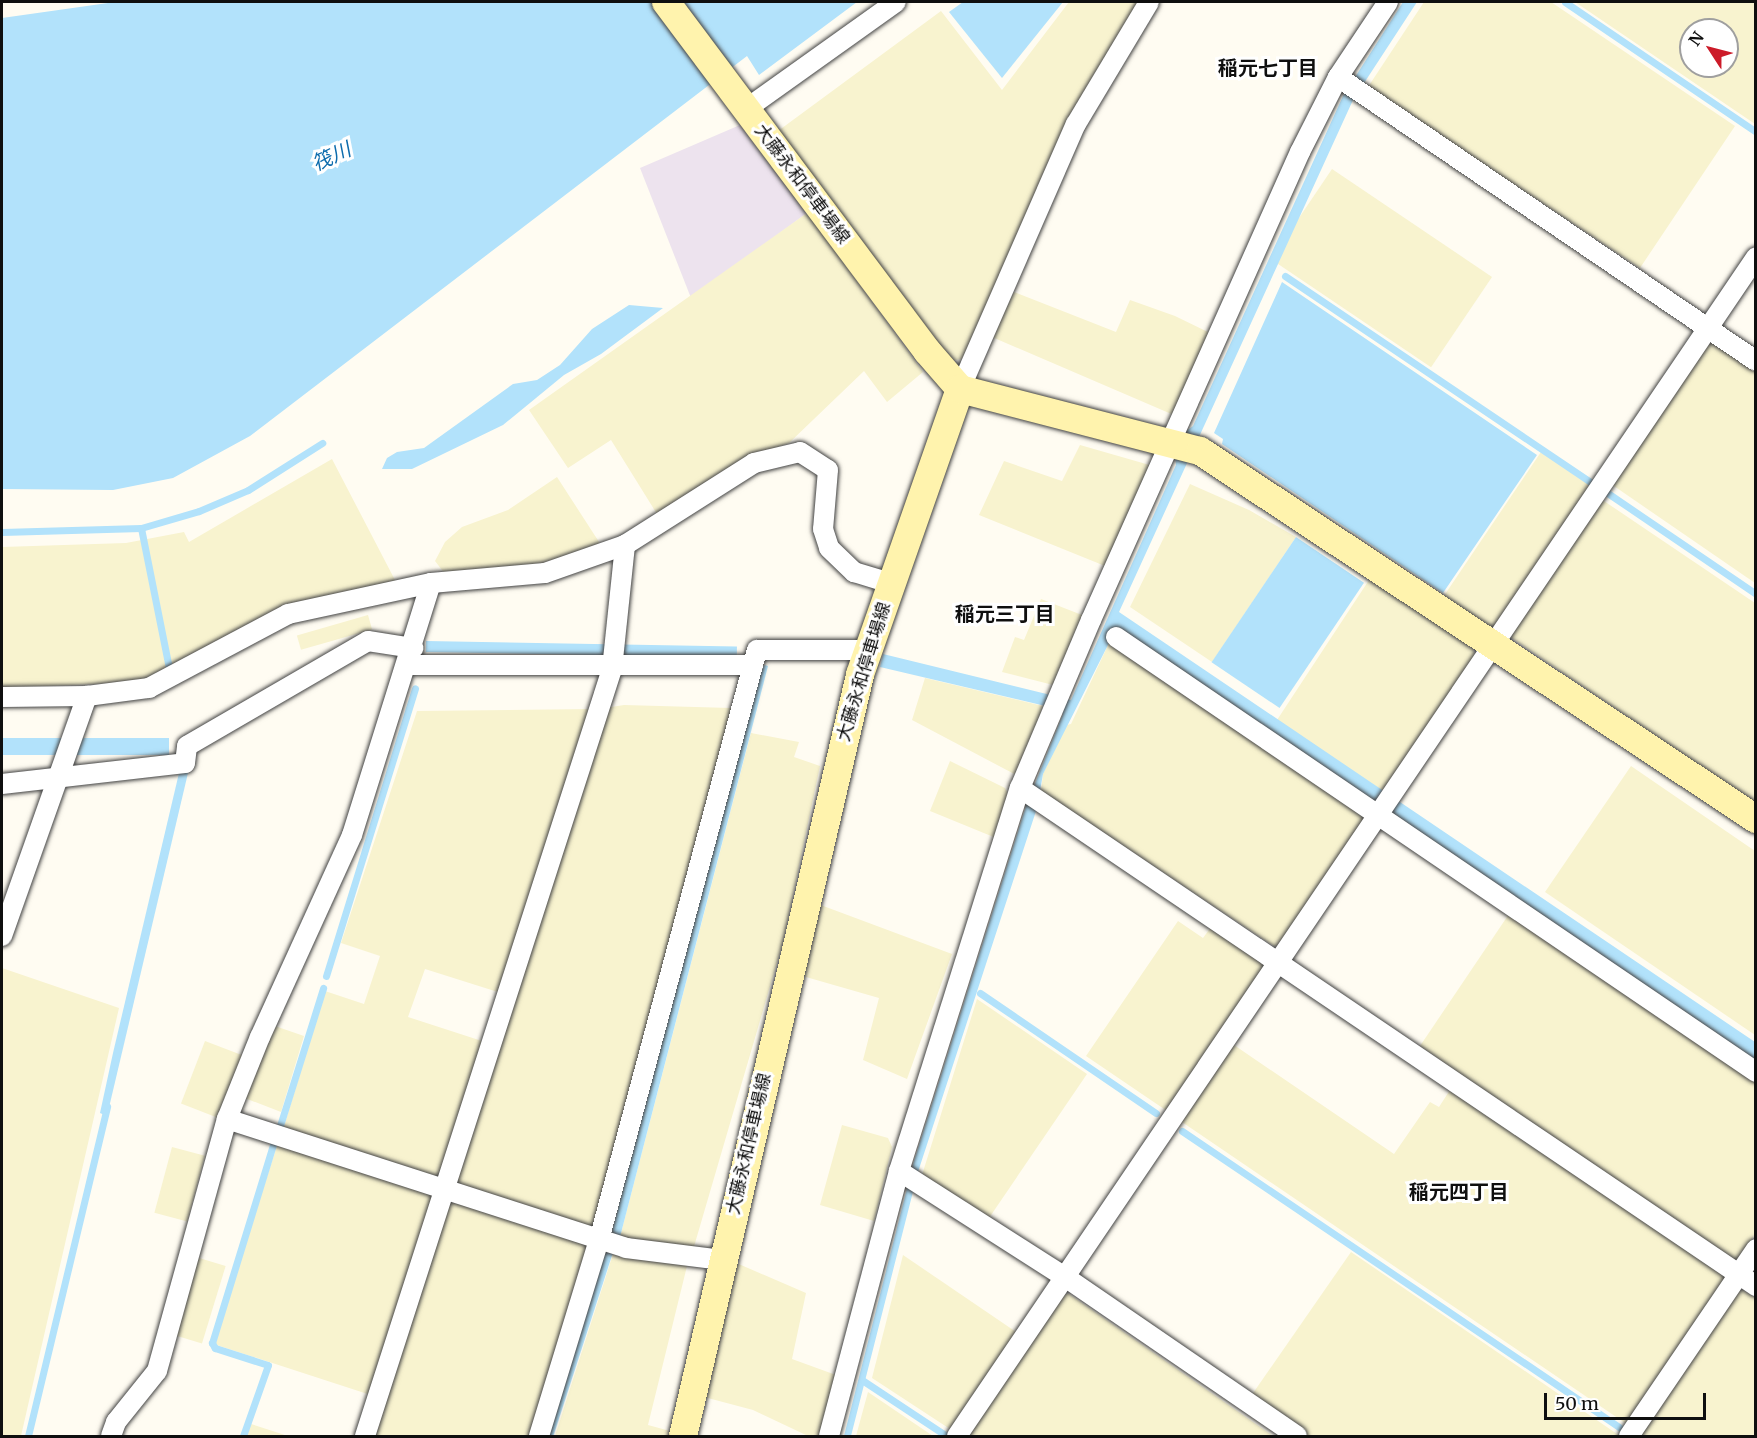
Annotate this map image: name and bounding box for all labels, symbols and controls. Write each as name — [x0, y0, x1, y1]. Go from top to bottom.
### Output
north arrow — [1679, 18, 1739, 78]
text: N — [1684, 28, 1708, 50]
district label: 稲元七丁目 — [1218, 55, 1318, 79]
street label: 大藤永和停車場線 — [750, 120, 854, 248]
water label: 筏川 — [308, 137, 354, 175]
street label: 大藤永和停車場線 — [833, 600, 895, 744]
district label: 稲元三丁目 — [955, 601, 1055, 625]
street label: 大藤永和停車場線 — [722, 1071, 776, 1217]
district label: 稲元四丁目 — [1409, 1179, 1509, 1203]
scale bar — [1547, 1381, 1709, 1419]
text: 50 m — [1555, 1392, 1599, 1415]

